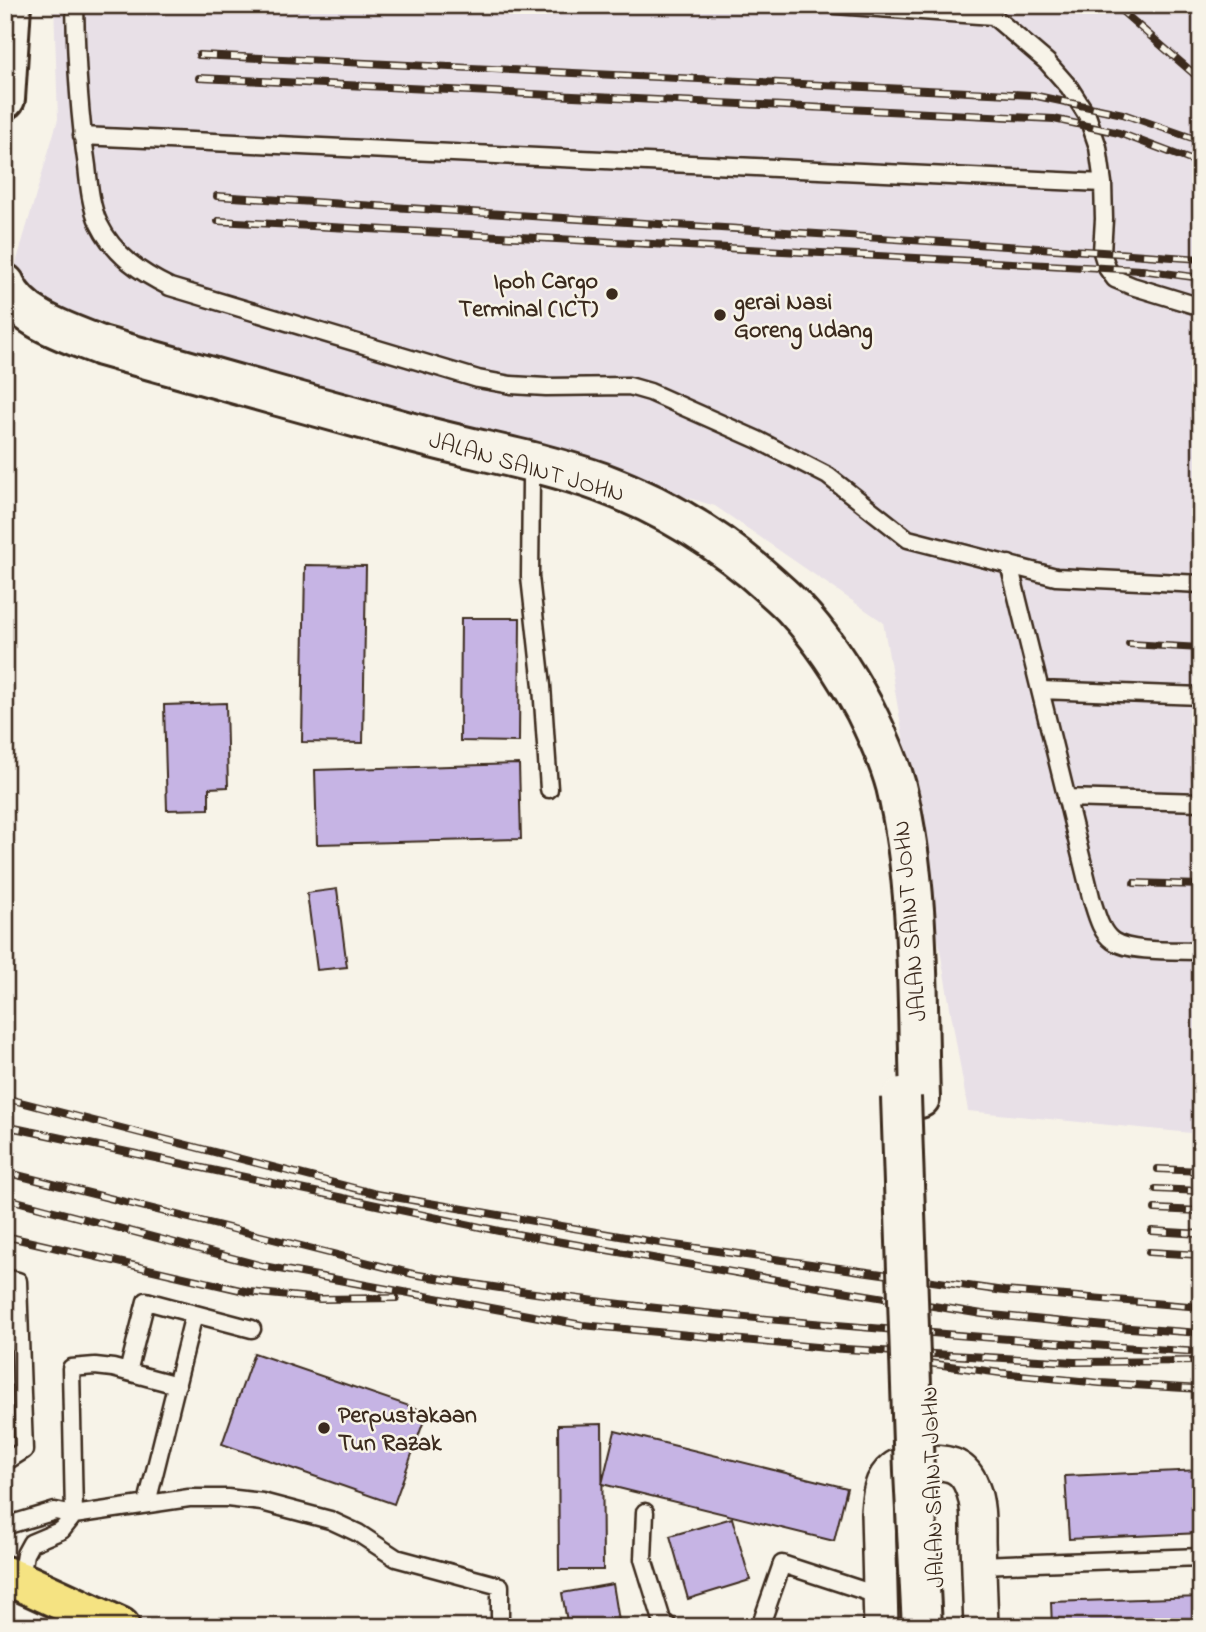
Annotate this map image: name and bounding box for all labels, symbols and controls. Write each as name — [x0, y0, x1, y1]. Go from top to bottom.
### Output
place label: Ipoh Cargo Terminal (ICT) — [459, 265, 598, 328]
marker: Ipoh Cargo Terminal (ICT) — [604, 286, 620, 302]
place label: gerai Nasi Goreng Udang — [733, 286, 873, 350]
marker: gerai Nasi Goreng Udang — [712, 307, 728, 323]
street label: JALAN SAINT JOHN — [425, 424, 628, 513]
street label: JALAN SAINT JOHN — [885, 819, 938, 1023]
street label: JALAN SAINT JOHN — [913, 1385, 956, 1588]
place label: Perpustakaan Tun Razak — [338, 1399, 477, 1462]
marker: Perpustakaan Tun Razak — [316, 1420, 332, 1436]

